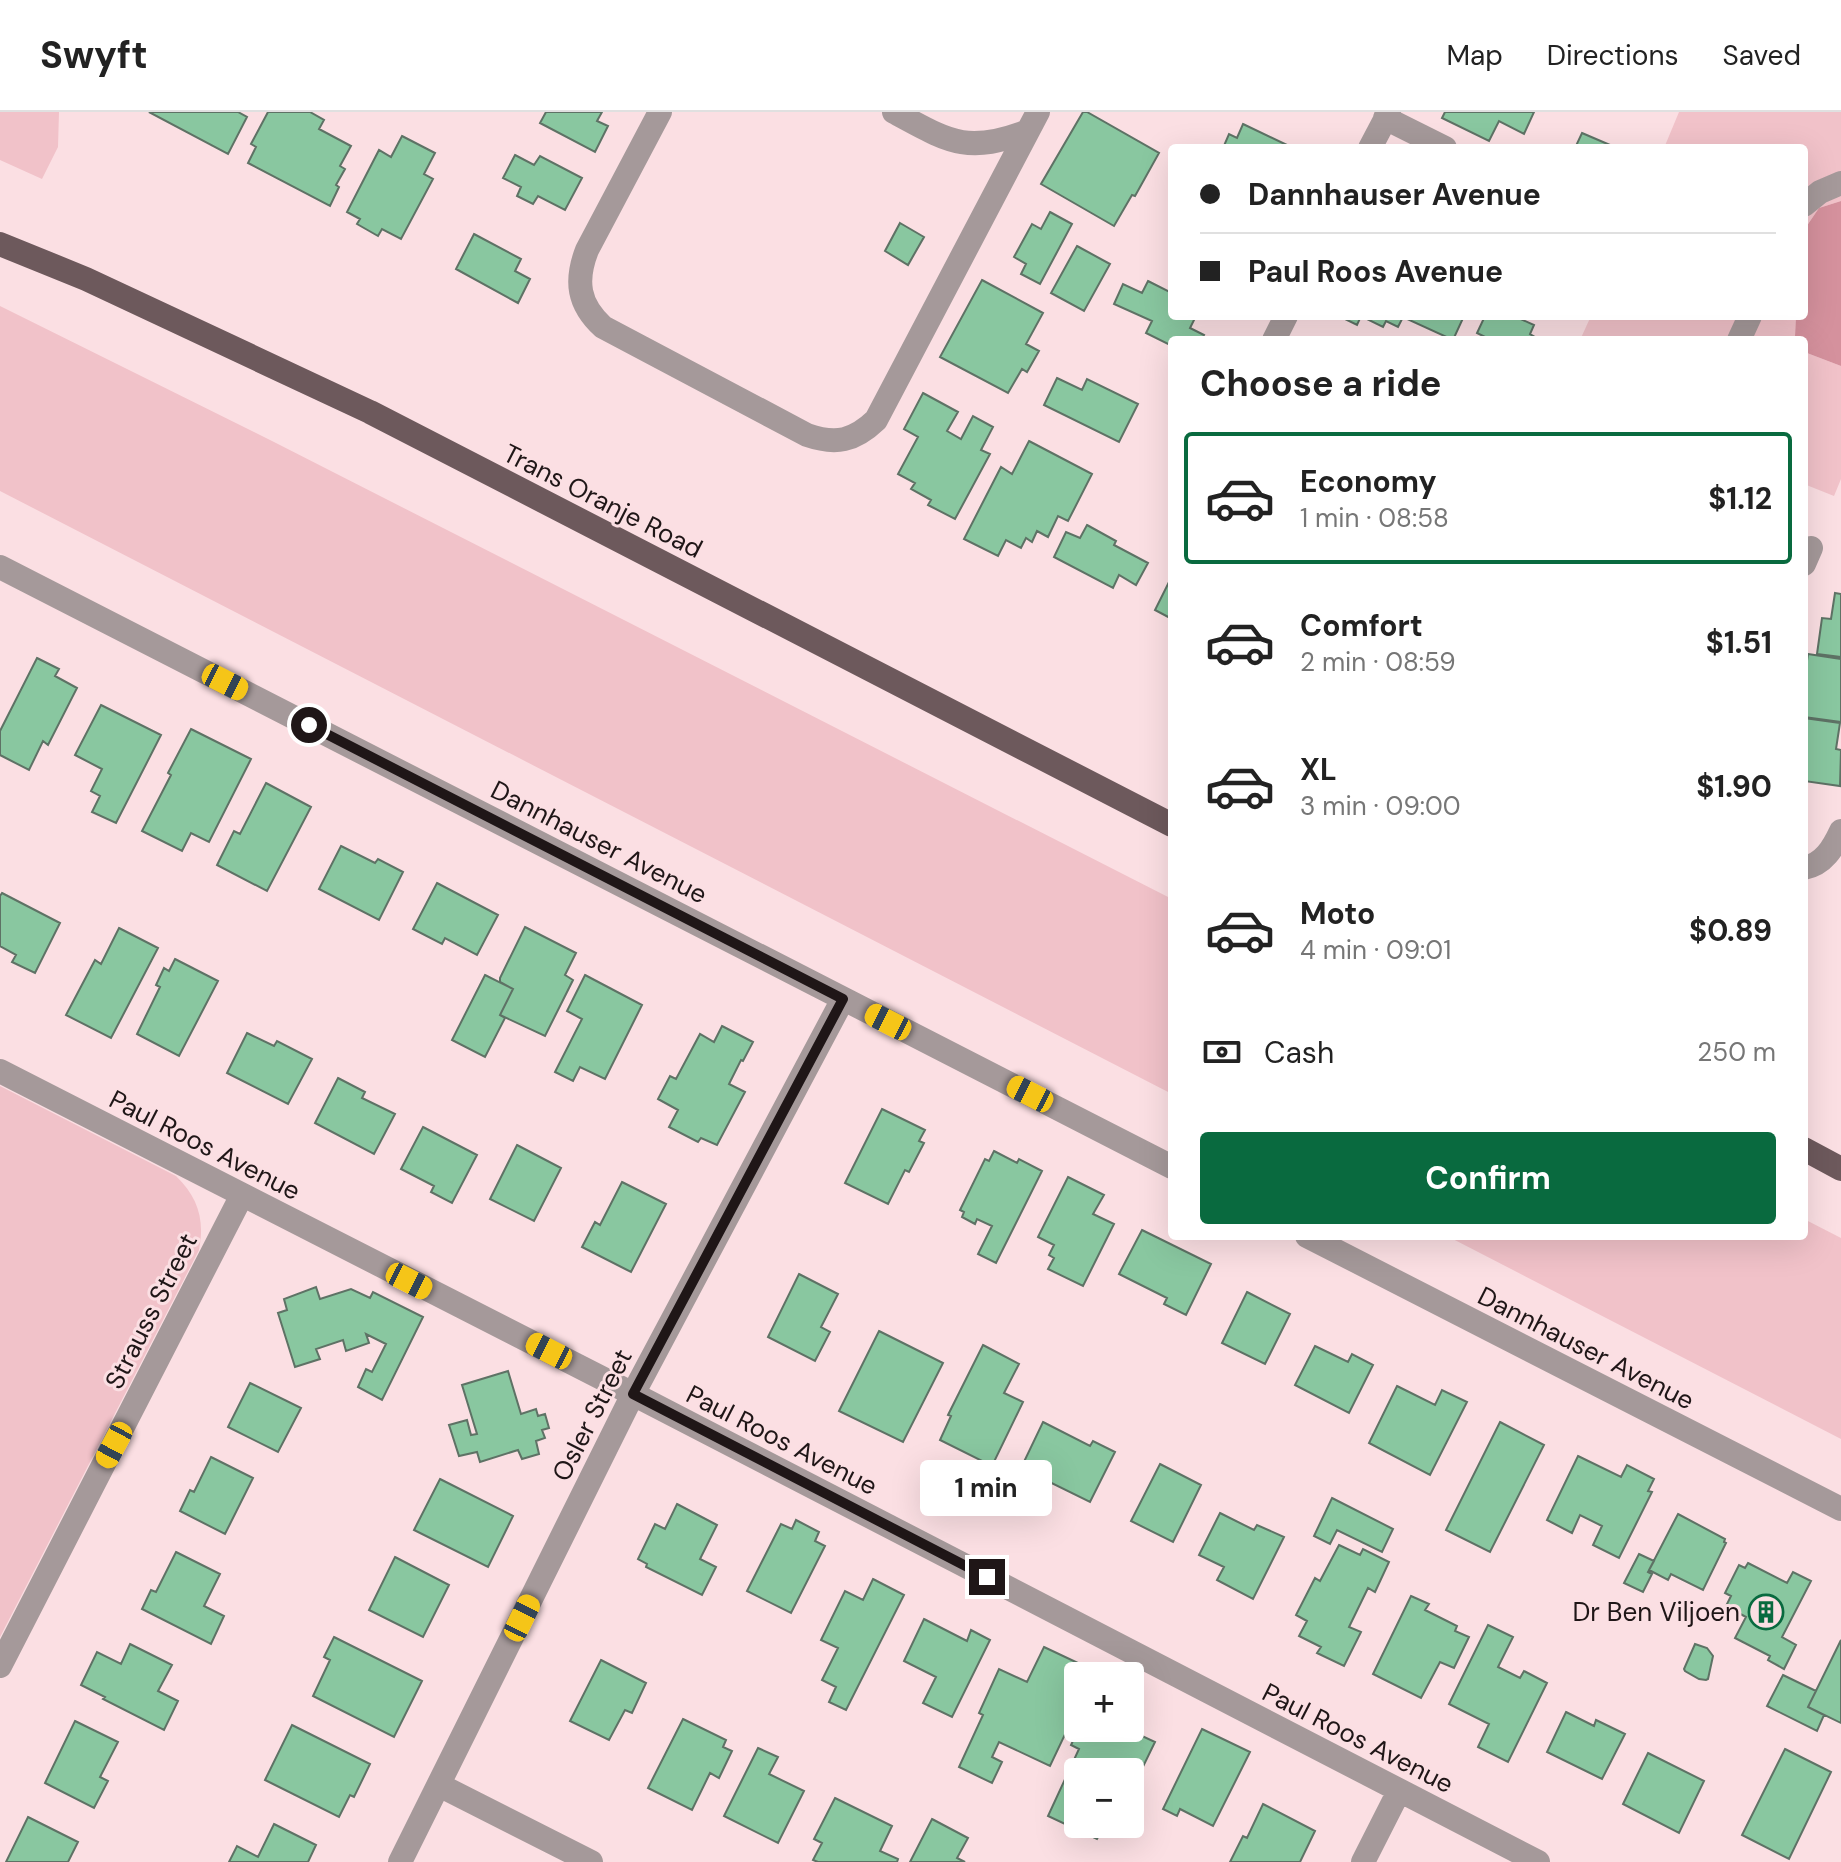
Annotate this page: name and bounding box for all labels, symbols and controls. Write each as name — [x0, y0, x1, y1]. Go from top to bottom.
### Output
text: Swyft — [40, 30, 148, 80]
text: Map — [1446, 37, 1503, 74]
text: Directions — [1547, 37, 1679, 74]
text: Saved — [1723, 37, 1801, 74]
text: Dannhauser Avenue — [1248, 175, 1541, 214]
text: Paul Roos Avenue — [1248, 252, 1503, 291]
text: Choose a ride — [1200, 360, 1441, 407]
street label: Trans Oranje Road — [498, 436, 708, 566]
icon: car — [1204, 462, 1276, 534]
text: Economy — [1300, 462, 1437, 501]
text: $1.12 — [1708, 479, 1772, 518]
text: 1 min · 08:58 — [1300, 501, 1449, 535]
icon: car — [1204, 606, 1276, 678]
text: Comfort — [1300, 606, 1423, 645]
text: $1.51 — [1706, 623, 1772, 662]
text: 2 min · 08:59 — [1300, 645, 1455, 679]
car — [198, 660, 252, 704]
route start — [291, 707, 327, 743]
icon: car — [1204, 750, 1276, 822]
text: XL — [1300, 750, 1337, 789]
text: $1.90 — [1696, 767, 1772, 806]
street label: Dannhauser Avenue — [485, 773, 713, 911]
text: 3 min · 09:00 — [1300, 789, 1461, 823]
icon: car — [1204, 894, 1276, 966]
text: Moto — [1300, 894, 1375, 933]
text: $0.89 — [1689, 911, 1772, 950]
text: 4 min · 09:01 — [1300, 933, 1451, 967]
car — [861, 1000, 915, 1044]
icon: cash — [1200, 1030, 1244, 1074]
text: Cash — [1264, 1033, 1334, 1072]
text: 250 m — [1697, 1035, 1776, 1069]
car — [1003, 1072, 1057, 1116]
street label: Paul Roos Avenue — [104, 1082, 306, 1208]
button: Confirm — [1200, 1132, 1776, 1224]
street label: Strauss Street — [97, 1227, 205, 1395]
car — [382, 1259, 436, 1303]
street label: Dannhauser Avenue — [1472, 1279, 1700, 1417]
car — [522, 1329, 576, 1373]
street label: Osler Street — [544, 1343, 640, 1487]
street label: Paul Roos Avenue — [681, 1377, 883, 1503]
car — [92, 1418, 136, 1472]
callout: 1 min — [921, 1461, 1053, 1517]
text: 1 min — [954, 1471, 1018, 1505]
route end — [969, 1559, 1005, 1595]
car — [501, 1591, 543, 1645]
building icon: Dr Ben Viljoen — [1747, 1593, 1785, 1631]
place label: Dr Ben Viljoen — [1572, 1595, 1740, 1629]
map controls — [1064, 1662, 1144, 1838]
button: + — [1064, 1662, 1144, 1742]
street label: Paul Roos Avenue — [1257, 1675, 1459, 1801]
button: − — [1064, 1758, 1144, 1838]

